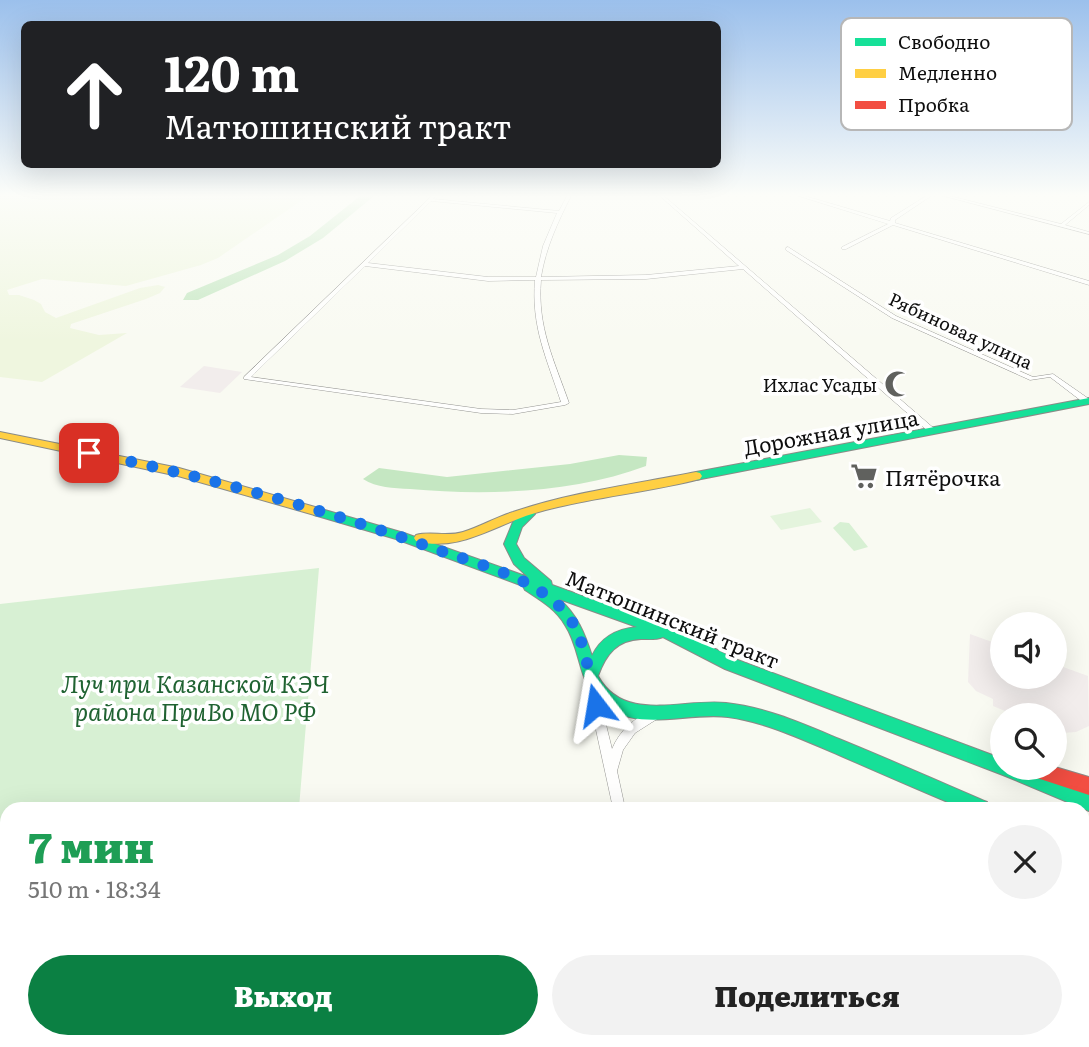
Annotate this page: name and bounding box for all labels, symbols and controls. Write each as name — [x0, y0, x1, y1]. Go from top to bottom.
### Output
legend — [841, 18, 1072, 130]
text: Свободно — [898, 27, 990, 55]
text: 120 m — [164, 34, 299, 107]
icon: ahead — [49, 49, 140, 140]
text: Медленно — [898, 58, 997, 86]
text: Пробка — [898, 90, 970, 118]
text: Матюшинский тракт — [164, 101, 511, 149]
street label: Рябиновая улица — [885, 285, 1038, 375]
mosque icon: Ихлас Усады — [883, 369, 913, 399]
place label: Ихлас Усады — [763, 371, 877, 398]
street label: Дорожная улица — [741, 400, 921, 462]
pin — [59, 423, 119, 483]
icon: arrive — [70, 434, 108, 472]
supermarket icon: Пятёрочка — [849, 461, 879, 491]
place label: Пятёрочка — [885, 461, 1001, 492]
street label: Матюшинский тракт — [561, 561, 785, 675]
map controls — [990, 612, 1067, 780]
button: sound — [990, 612, 1067, 689]
park label: Луч при Казанской КЭЧ района ПриВо МО РФ — [61, 665, 329, 728]
position arrow — [559, 668, 633, 742]
button: search — [990, 703, 1067, 780]
text: 7 мин — [28, 814, 154, 876]
button: close — [988, 825, 1062, 899]
text: 510 m · 18:34 — [28, 871, 161, 905]
button: Выход — [28, 955, 538, 1035]
button: Поделиться — [552, 955, 1062, 1035]

